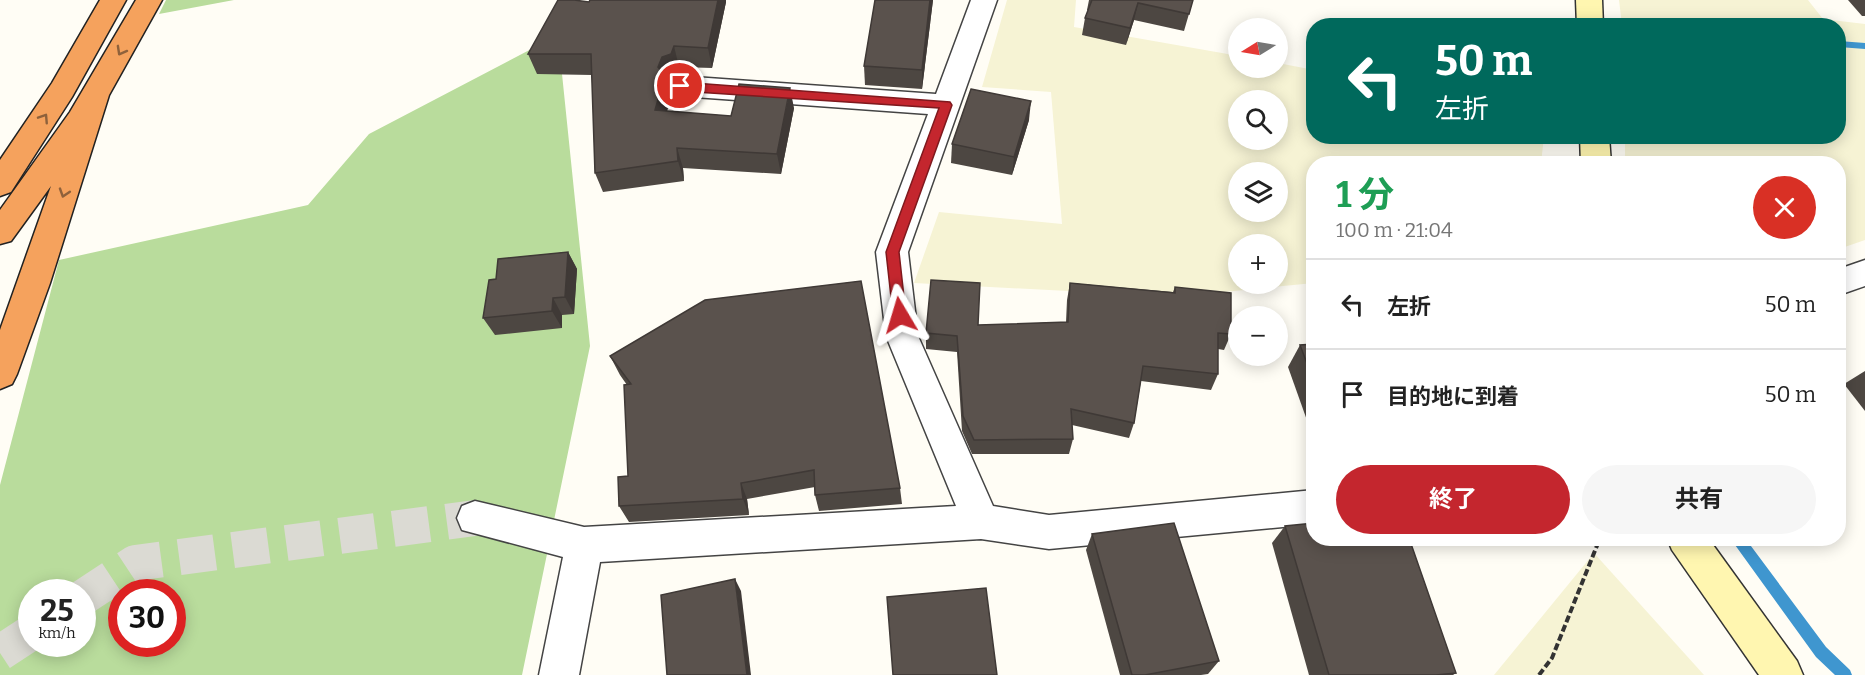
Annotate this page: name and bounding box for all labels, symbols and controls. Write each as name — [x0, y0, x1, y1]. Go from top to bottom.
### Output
north arrow — [1228, 18, 1288, 78]
map controls — [1228, 18, 1288, 366]
text: 50 m — [1435, 36, 1532, 86]
icon: left — [1336, 42, 1414, 120]
one-way arrow — [117, 45, 128, 55]
pin — [654, 60, 705, 111]
icon: arrive — [663, 69, 696, 102]
button: search — [1228, 90, 1288, 150]
text: 左折 — [1435, 93, 1489, 125]
one-way arrow — [37, 114, 48, 125]
button: layers — [1228, 162, 1288, 222]
text: 1 分 — [1336, 173, 1394, 217]
button: close — [1753, 176, 1816, 239]
one-way arrow — [58, 187, 71, 198]
text: 100 m · 21:04 — [1336, 218, 1453, 242]
button: + — [1228, 234, 1288, 294]
position arrow — [868, 283, 932, 347]
icon: left — [1336, 288, 1369, 321]
text: 50 m — [1765, 291, 1816, 318]
text: 左折 — [1387, 293, 1431, 320]
button: − — [1228, 306, 1288, 366]
icon: arrive — [1336, 378, 1369, 411]
text: 50 m — [1765, 381, 1816, 408]
text: 目的地に到着 — [1387, 383, 1519, 410]
button: 終了 — [1336, 465, 1570, 534]
button: 共有 — [1582, 465, 1816, 534]
speed limit sign: 30 — [108, 579, 186, 657]
text: 25 — [40, 593, 74, 629]
text: km/h — [38, 624, 76, 642]

